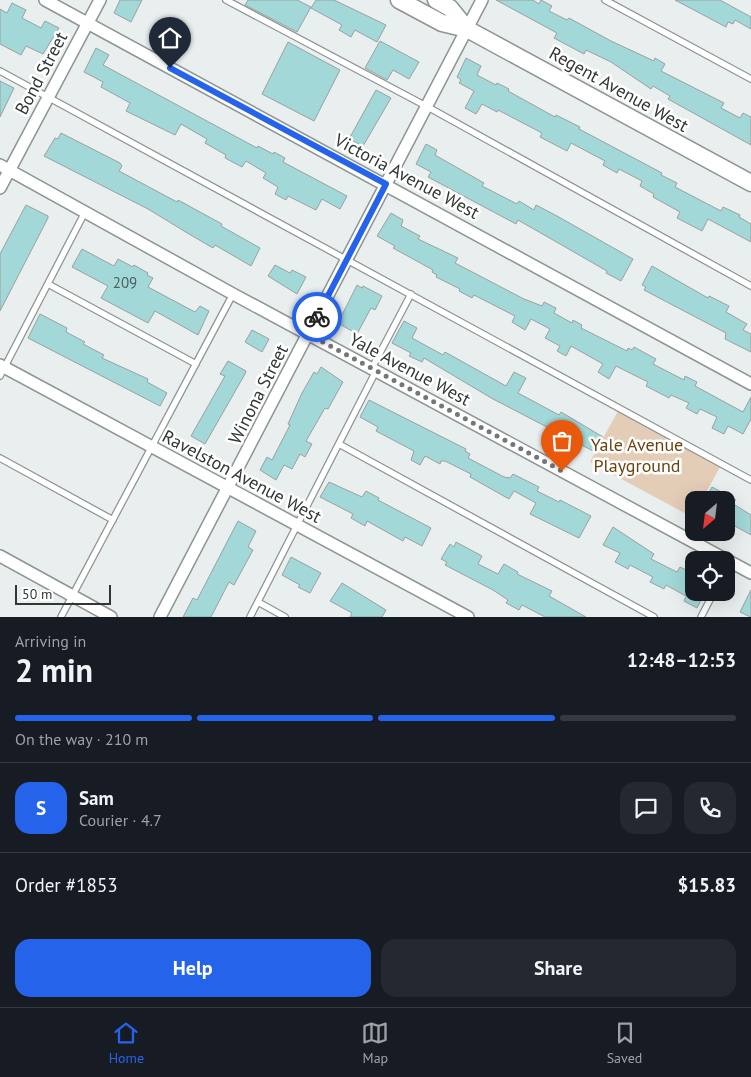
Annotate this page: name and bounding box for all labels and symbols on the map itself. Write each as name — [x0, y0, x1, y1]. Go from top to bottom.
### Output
pin — [149, 17, 191, 68]
street label: Bond Street — [10, 28, 72, 118]
street label: Regent Avenue West — [545, 41, 693, 137]
street label: Victoria Avenue West — [330, 128, 483, 224]
house number: 209 — [113, 273, 137, 292]
courier — [292, 292, 342, 342]
street label: Yale Avenue West — [345, 327, 475, 411]
street label: Winona Street — [223, 340, 293, 448]
pin — [541, 420, 583, 471]
street label: Ravelston Avenue West — [158, 424, 326, 528]
park label: Yale Avenue Playground — [591, 433, 683, 477]
north arrow — [685, 491, 735, 541]
scale bar — [15, 582, 111, 605]

